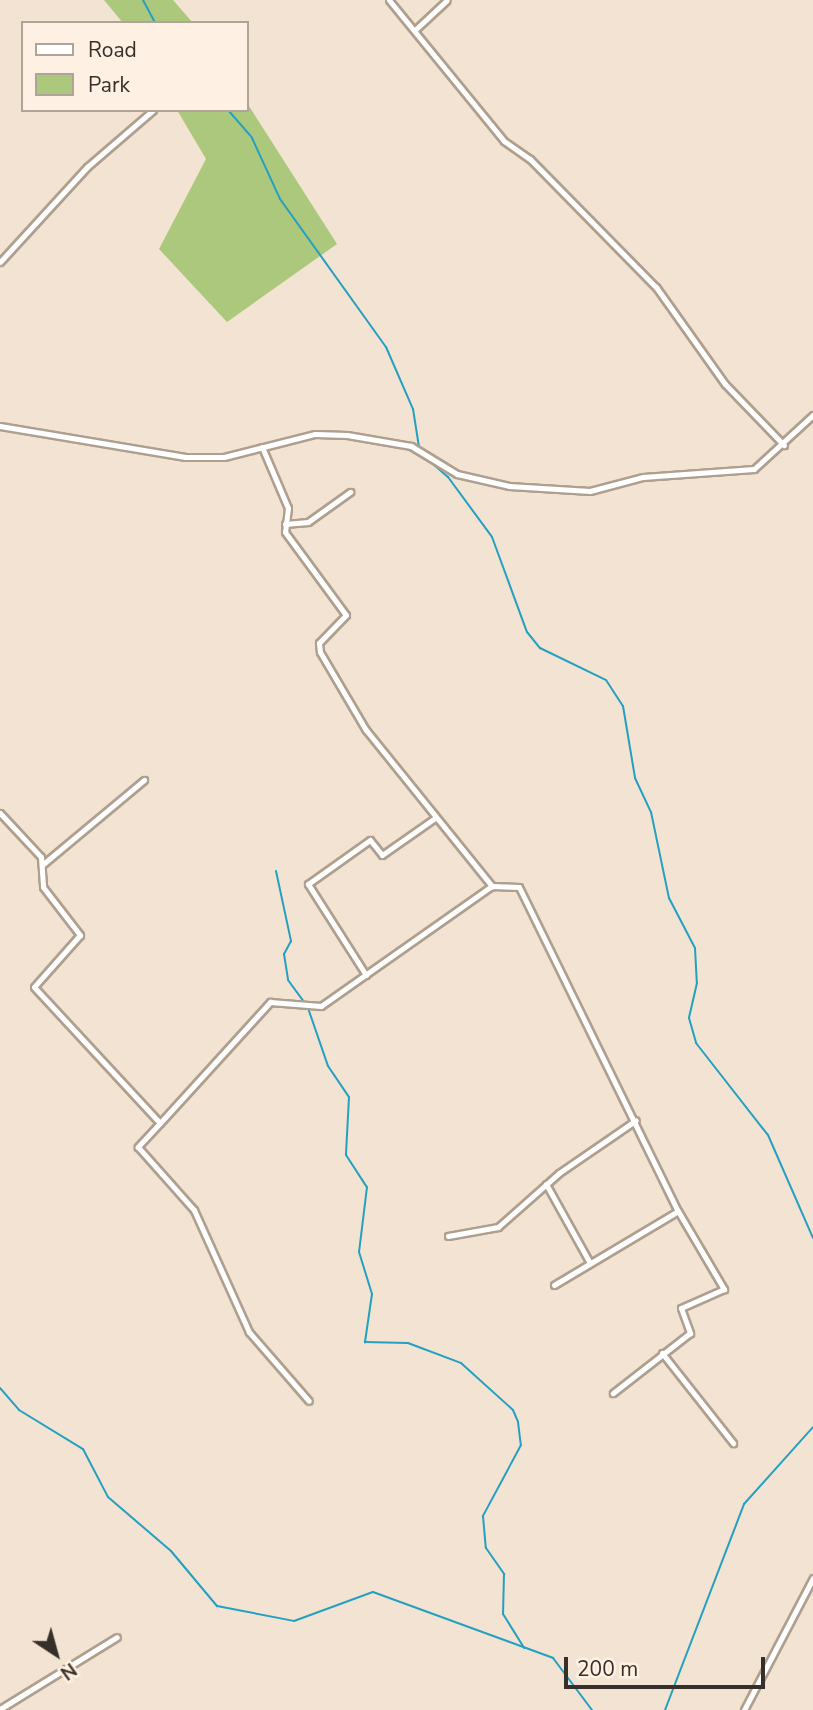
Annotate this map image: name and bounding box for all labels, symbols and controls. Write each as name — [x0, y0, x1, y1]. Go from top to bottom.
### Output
legend — [21, 21, 248, 112]
text: Road — [88, 36, 137, 64]
text: Park — [88, 71, 130, 99]
north arrow — [21, 1619, 91, 1689]
scale bar — [568, 1644, 769, 1688]
text: 200 m — [577, 1655, 638, 1683]
text: N — [55, 1656, 82, 1686]

